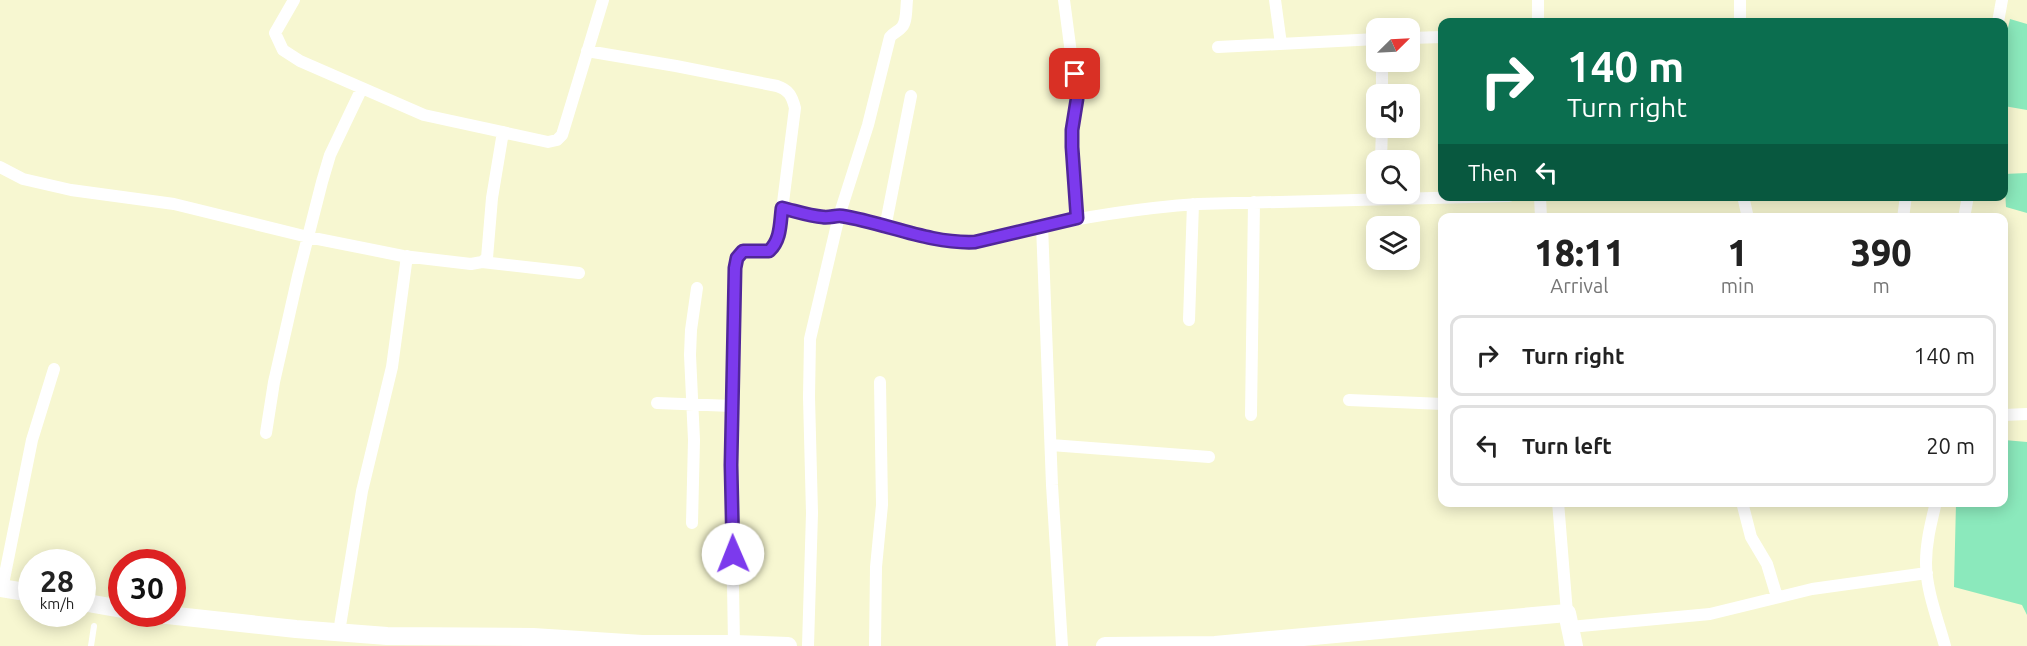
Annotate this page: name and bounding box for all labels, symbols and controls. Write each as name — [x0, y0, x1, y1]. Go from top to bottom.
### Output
north arrow — [1366, 18, 1420, 72]
map controls — [1366, 18, 1420, 270]
icon: right — [1468, 42, 1546, 120]
text: 140 m — [1567, 43, 1684, 90]
pin — [1049, 48, 1100, 99]
icon: arrive — [1058, 57, 1091, 90]
button: sound — [1366, 84, 1420, 138]
text: Turn right — [1567, 92, 1687, 122]
button: search — [1366, 150, 1420, 204]
icon: left — [1530, 156, 1563, 189]
text: Then — [1468, 160, 1518, 185]
button: layers — [1366, 216, 1420, 270]
text: 18:11 — [1534, 232, 1624, 273]
text: 1 — [1727, 232, 1748, 273]
text: 390 — [1851, 232, 1912, 273]
text: Arrival — [1550, 274, 1609, 297]
text: min — [1721, 274, 1754, 297]
text: m — [1873, 274, 1890, 297]
icon: right — [1471, 339, 1504, 372]
text: Turn right — [1522, 343, 1624, 368]
text: 140 m — [1914, 343, 1975, 368]
icon: left — [1471, 429, 1504, 462]
text: Turn left — [1522, 433, 1612, 458]
text: 20 m — [1926, 433, 1975, 458]
position arrow — [701, 522, 765, 586]
speed limit sign: 30 — [108, 549, 186, 627]
text: 28 — [40, 564, 74, 598]
text: km/h — [40, 595, 74, 612]

